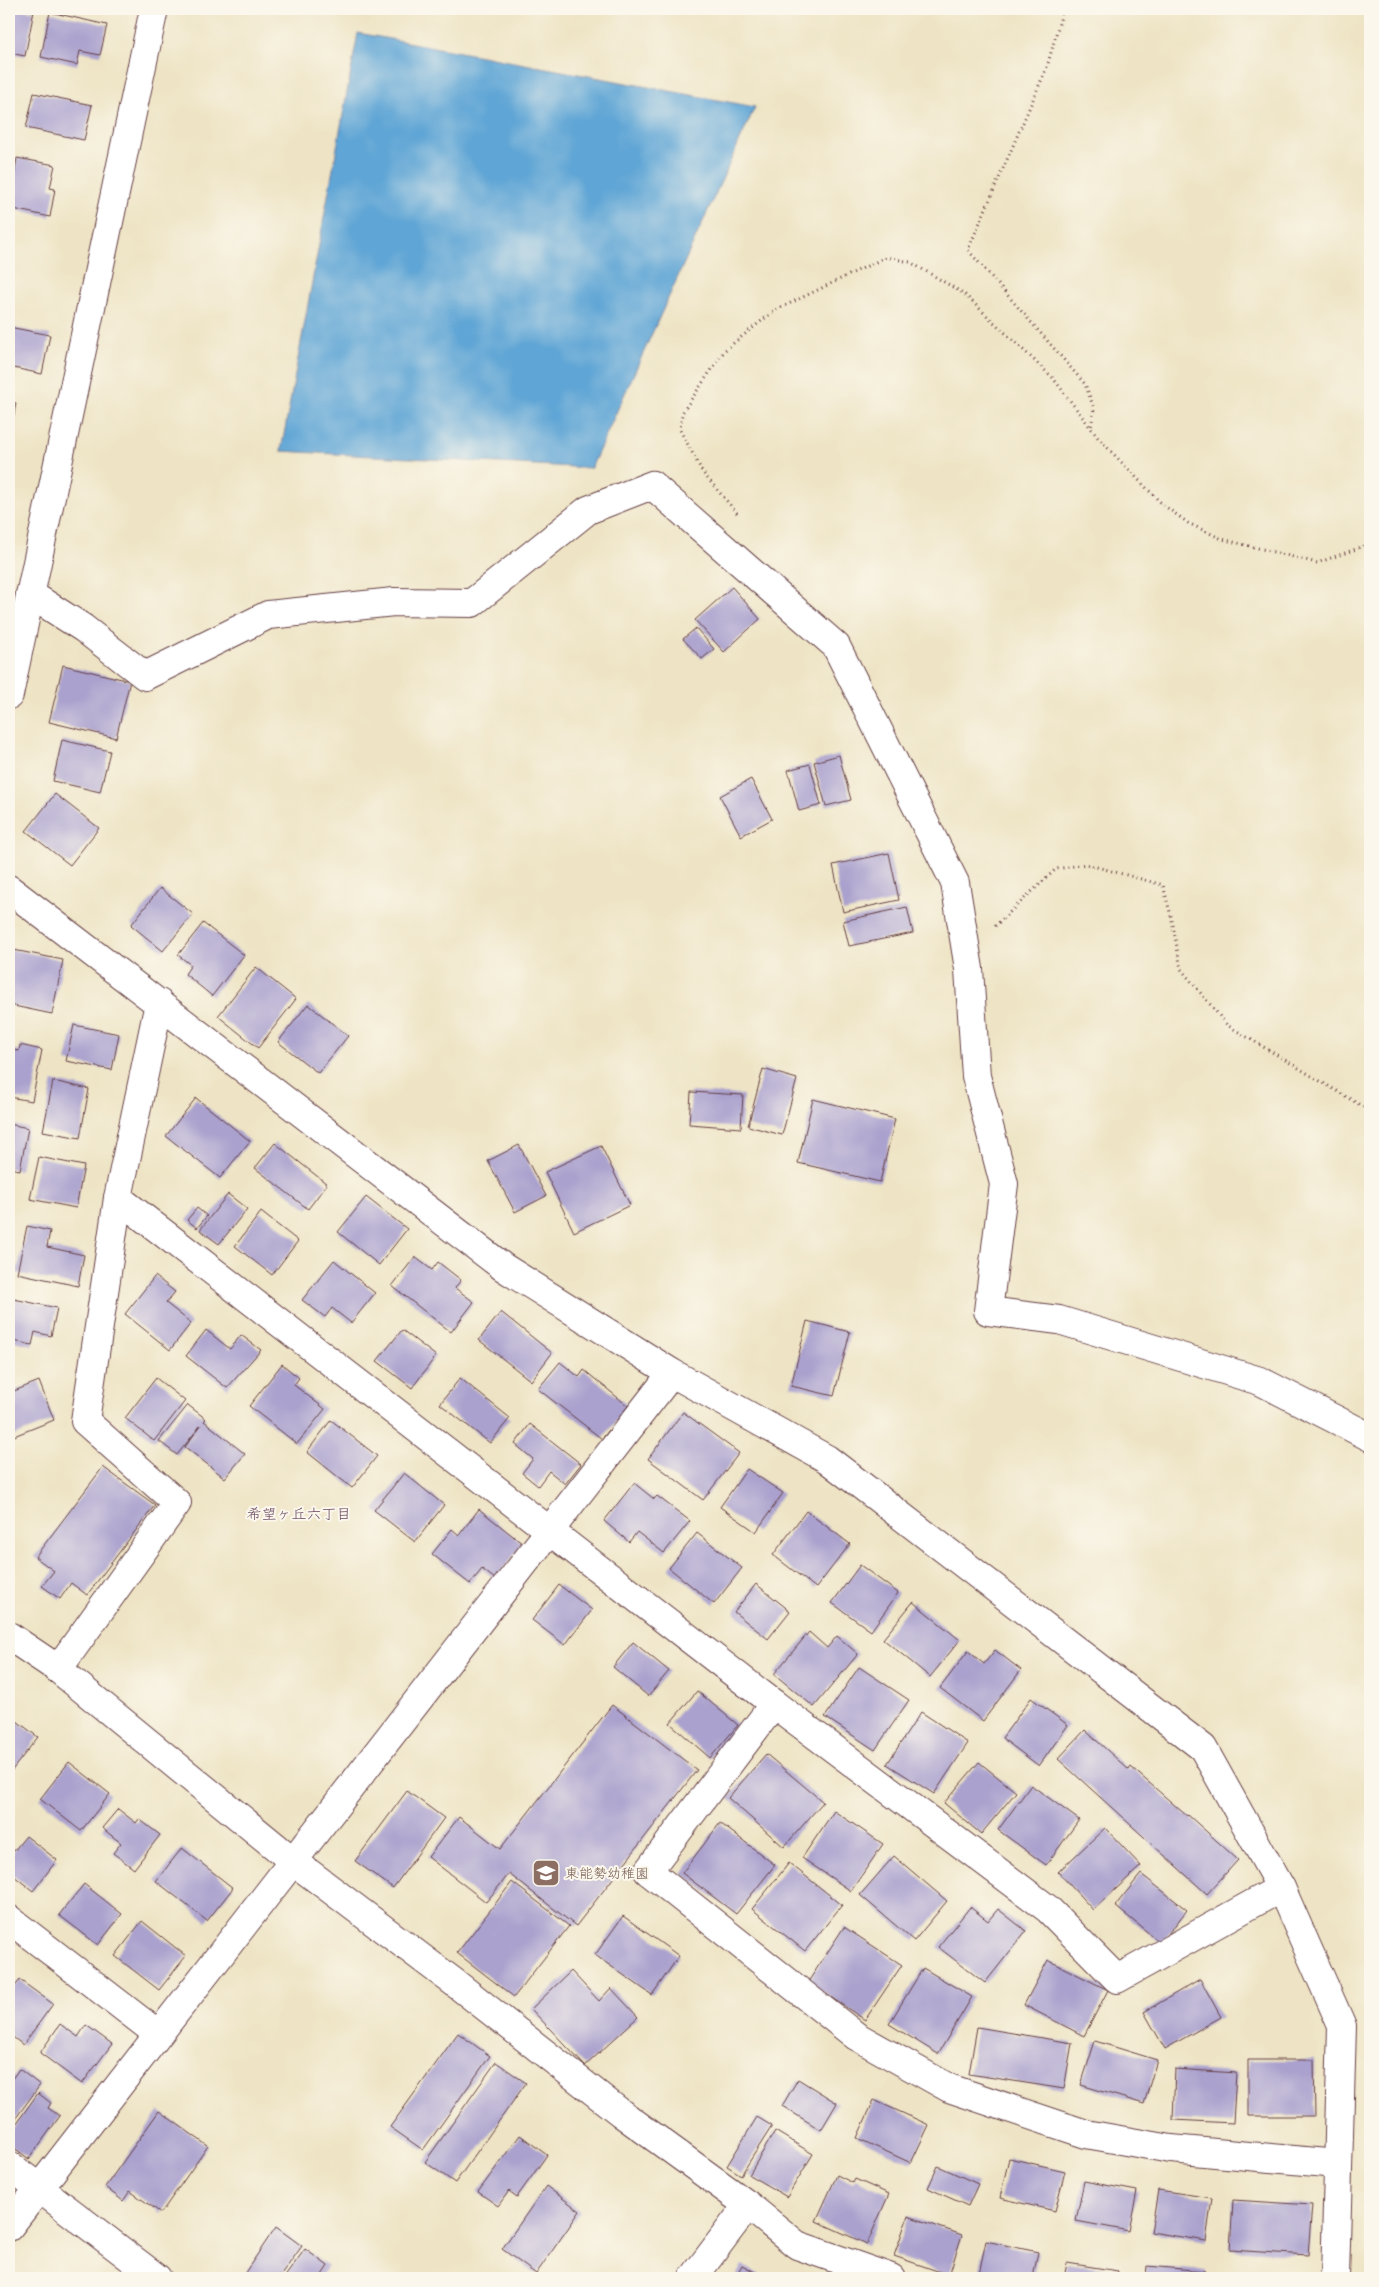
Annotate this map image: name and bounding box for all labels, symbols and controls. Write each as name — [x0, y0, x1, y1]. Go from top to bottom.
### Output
district label: 希望ヶ丘六丁目 — [246, 1505, 352, 1524]
school or university icon: 東能勢幼稚園 — [531, 1858, 561, 1888]
place label: 東能勢幼稚園 — [565, 1865, 649, 1882]

